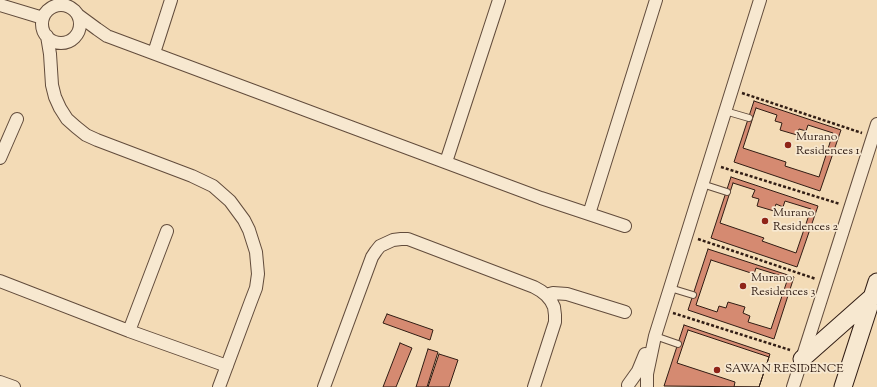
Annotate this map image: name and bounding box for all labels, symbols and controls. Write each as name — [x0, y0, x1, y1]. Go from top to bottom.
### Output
place label: Murano Residences 1 — [796, 131, 860, 159]
marker: Murano Residences 1 — [783, 140, 793, 150]
place label: Murano Residences 2 — [773, 207, 838, 235]
marker: Murano Residences 2 — [760, 216, 770, 226]
place label: Murano Residences 3 — [751, 272, 815, 300]
marker: Murano Residences 3 — [738, 281, 748, 291]
place label: SAWAN RESIDENCE — [725, 363, 844, 377]
marker: SAWAN RESIDENCE — [712, 365, 722, 375]

